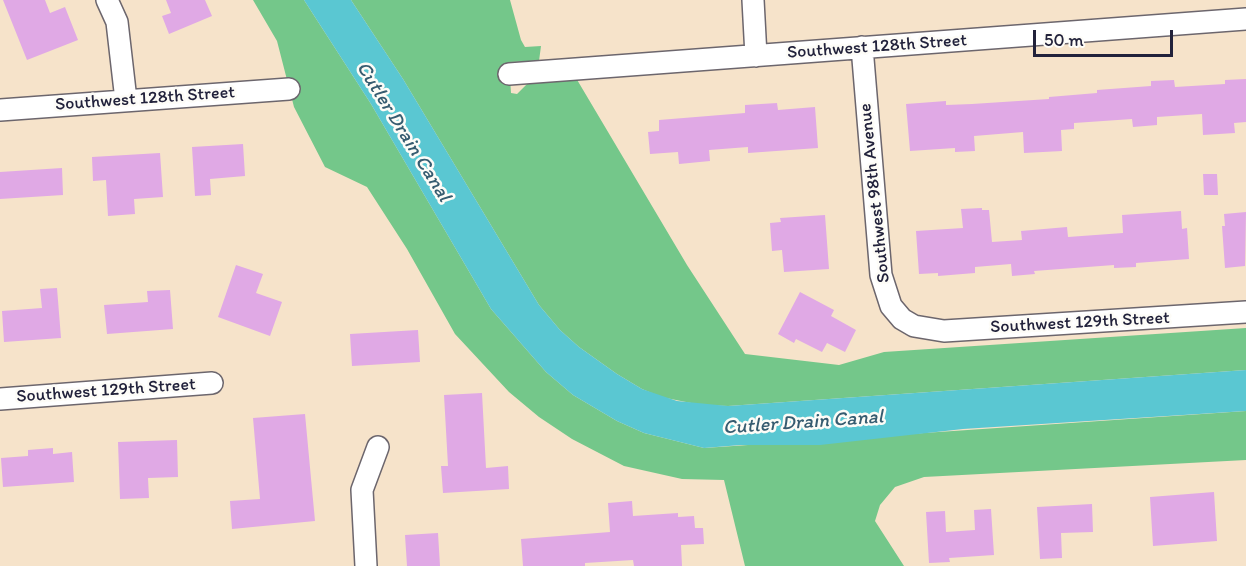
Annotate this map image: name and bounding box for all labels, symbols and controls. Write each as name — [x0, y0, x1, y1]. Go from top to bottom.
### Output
scale bar — [1036, 18, 1176, 56]
text: 50 m — [1044, 29, 1084, 51]
street label: Southwest 128th Street — [786, 30, 968, 64]
water label: Cutler Drain Canal — [350, 57, 456, 207]
street label: Southwest 128th Street — [54, 82, 236, 116]
street label: Southwest 98th Avenue — [855, 102, 895, 284]
street label: Southwest 129th Street — [990, 308, 1170, 338]
street label: Southwest 129th Street — [16, 374, 196, 408]
water label: Cutler Drain Canal — [722, 405, 884, 441]

